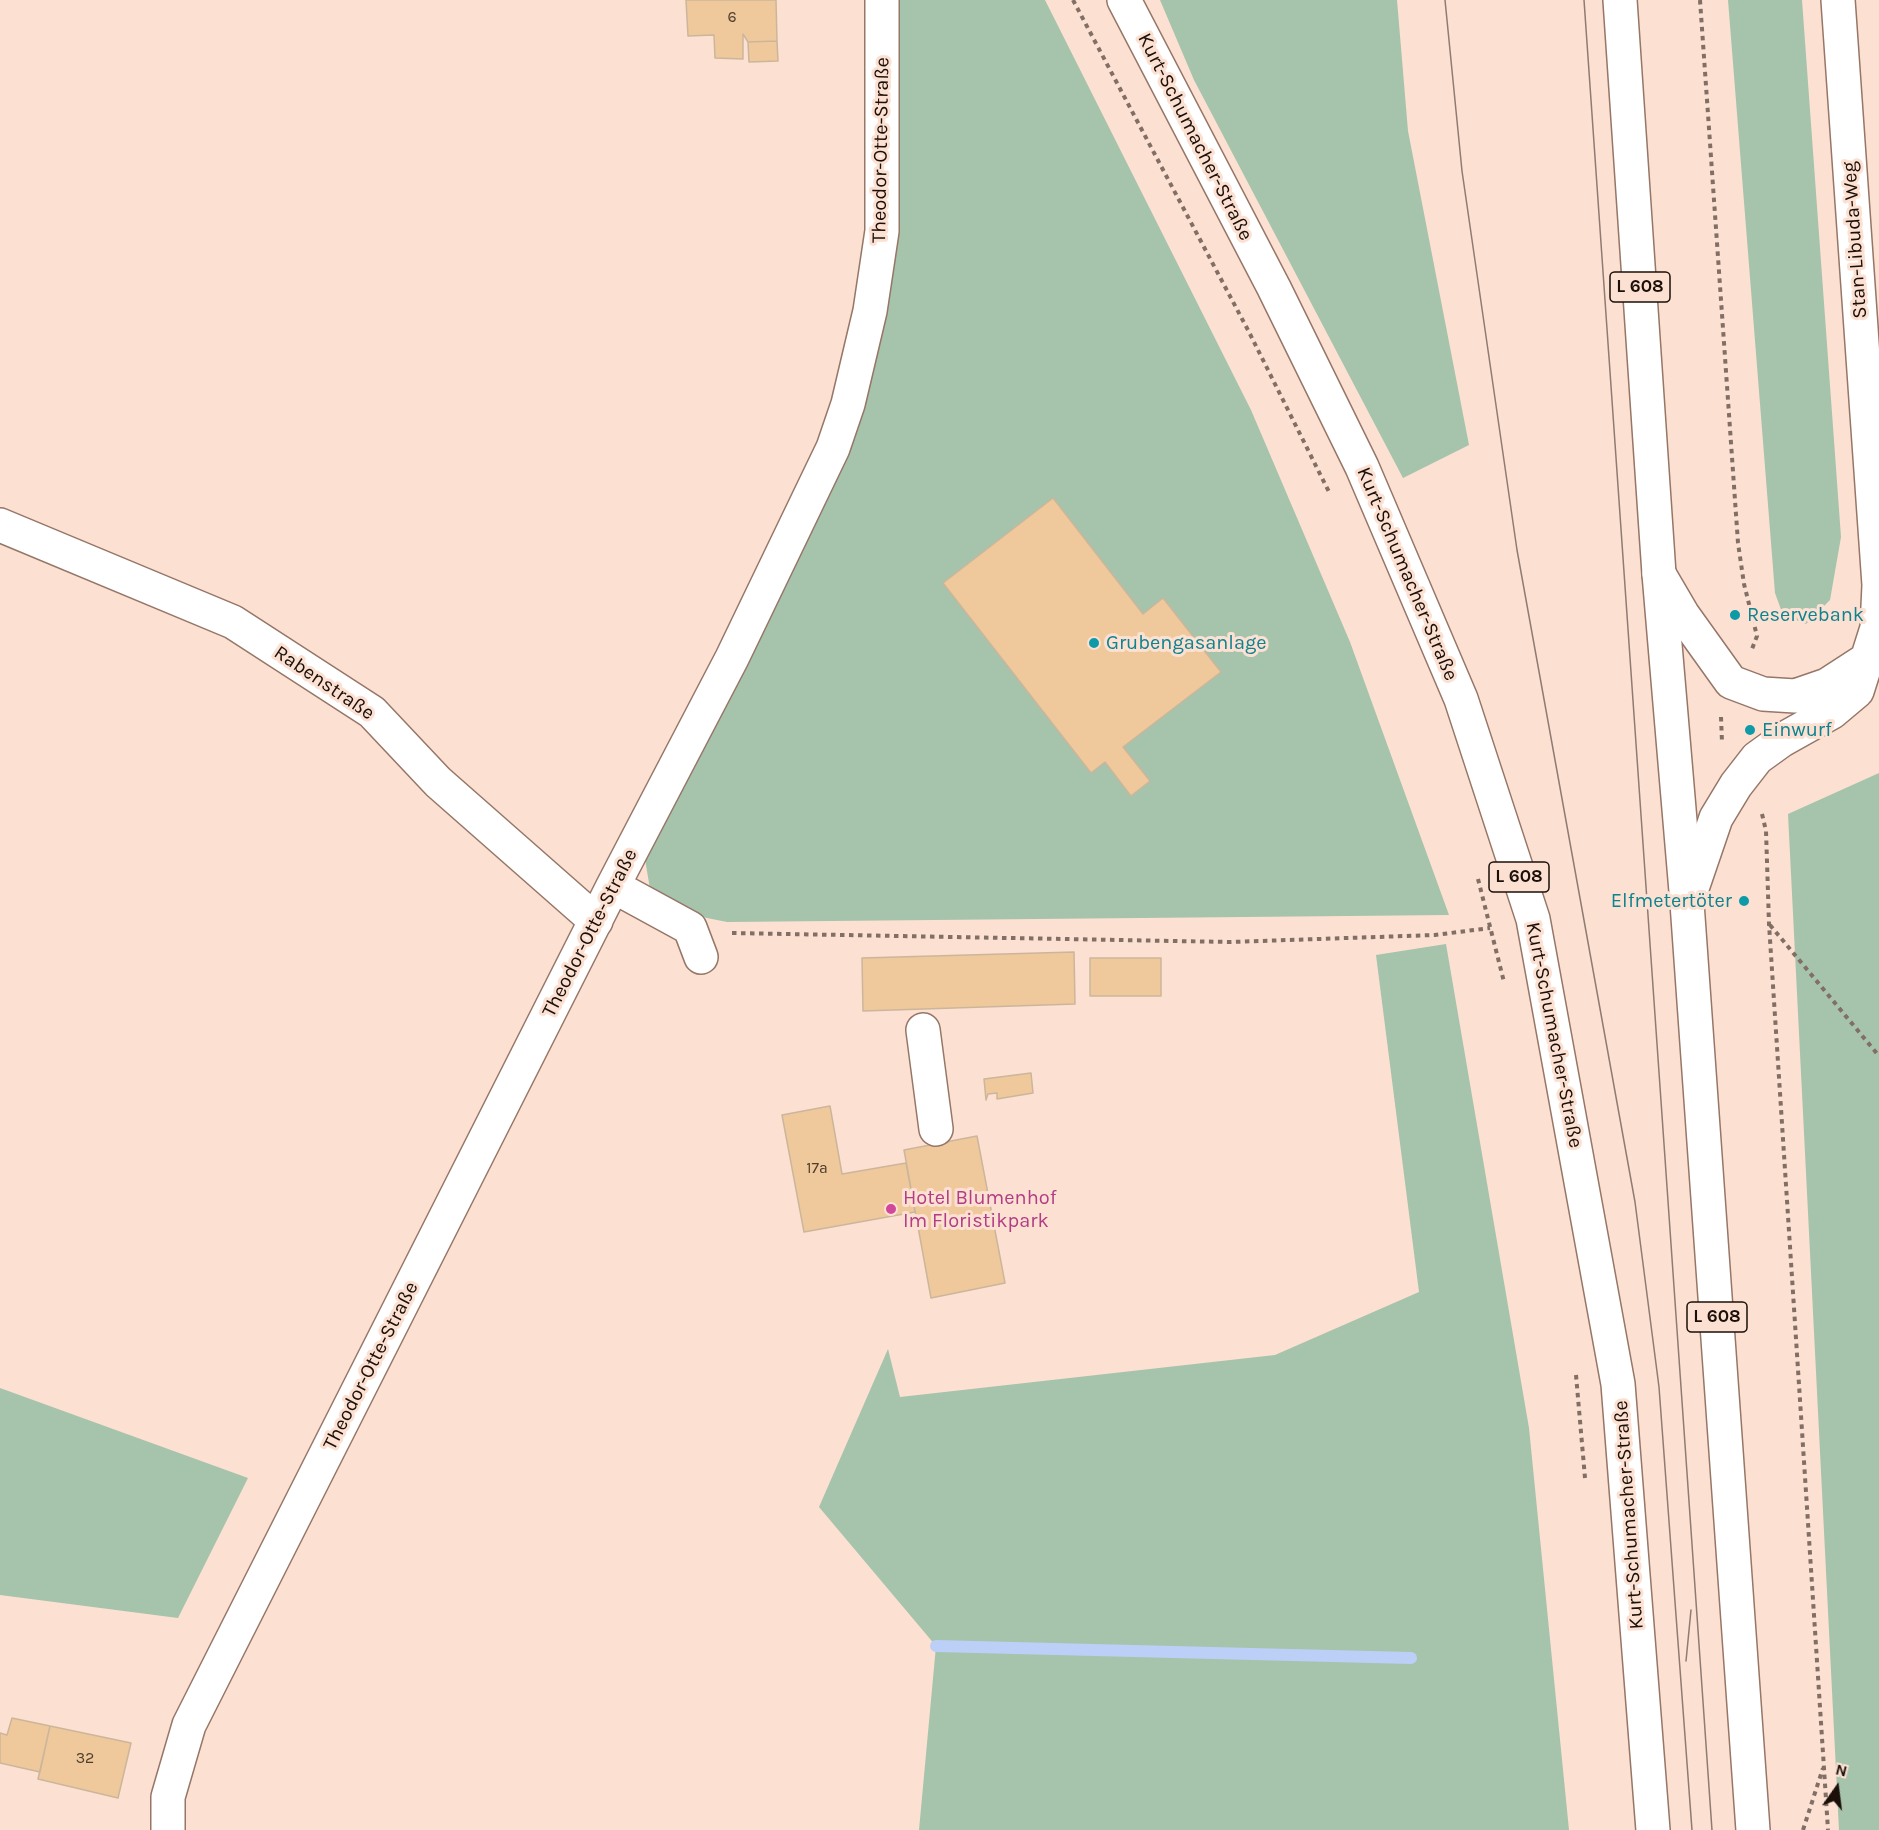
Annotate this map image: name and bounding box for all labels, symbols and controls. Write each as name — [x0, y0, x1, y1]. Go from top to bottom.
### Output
house number: 6 — [727, 7, 737, 27]
street label: Kurt-Schumacher-Straße — [1132, 29, 1258, 245]
street label: Theodor-Otte-Straße — [867, 57, 895, 243]
street label: Stan-Libuda-Weg — [1838, 161, 1872, 319]
road number: L 608 — [1610, 272, 1670, 302]
street label: Kurt-Schumacher-Straße — [1351, 464, 1463, 684]
place label: Reservebank — [1747, 603, 1864, 627]
marker: Reservebank — [1728, 608, 1742, 622]
place label: Grubengasanlage — [1106, 631, 1266, 655]
marker: Grubengasanlage — [1087, 636, 1101, 650]
street label: Rabenstraße — [269, 641, 379, 725]
place label: Einwurf — [1762, 718, 1832, 742]
marker: Einwurf — [1743, 723, 1757, 737]
street label: Theodor-Otte-Straße — [537, 845, 643, 1021]
road number: L 608 — [1489, 862, 1549, 892]
place label: Elfmetertöter — [1611, 889, 1732, 913]
marker: Elfmetertöter — [1737, 894, 1751, 908]
street label: Kurt-Schumacher-Straße — [1520, 920, 1588, 1150]
house number: 17a — [806, 1158, 828, 1178]
place label: Hotel Blumenhof Im Floristikpark — [903, 1186, 1056, 1233]
marker: Hotel Blumenhof Im Floristikpark — [884, 1202, 898, 1216]
street label: Theodor-Otte-Straße — [318, 1278, 424, 1454]
road number: L 608 — [1687, 1302, 1747, 1332]
street label: Kurt-Schumacher-Straße — [1609, 1400, 1649, 1630]
house number: 32 — [76, 1748, 94, 1768]
north arrow — [1807, 1758, 1867, 1818]
text: N — [1834, 1759, 1849, 1781]

